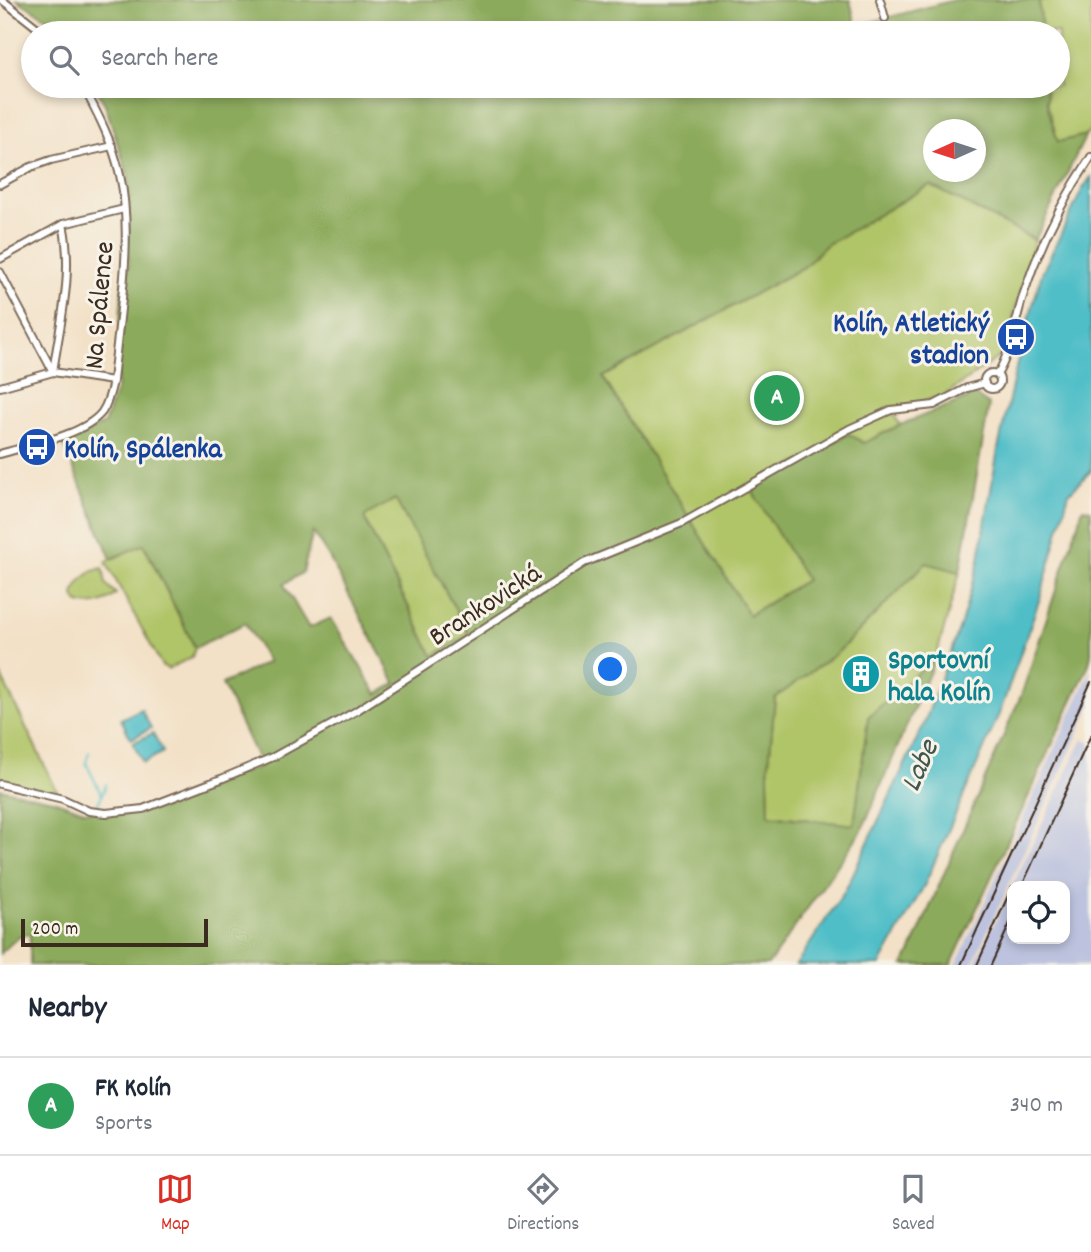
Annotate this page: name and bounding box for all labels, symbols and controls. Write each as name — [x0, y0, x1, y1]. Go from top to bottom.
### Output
search box — [21, 21, 1070, 98]
icon: search — [45, 41, 83, 79]
text: Search here — [101, 41, 219, 78]
north arrow — [923, 119, 986, 182]
street label: Na Spálence — [76, 240, 127, 371]
place label: Kolín, Atletický stadion — [833, 306, 991, 378]
bus stop icon: Kolín, Atletický stadion — [995, 316, 1037, 358]
pin: A — [754, 372, 800, 424]
bus stop icon: Kolín, Spálenka — [16, 426, 58, 468]
place label: Kolín, Spálenka — [64, 432, 223, 472]
street label: Brankovická — [422, 556, 551, 659]
place label: Sportovní hala Kolín — [888, 643, 992, 715]
your location — [593, 652, 627, 686]
building icon: Sportovní hala Kolín — [840, 653, 882, 695]
water label: Labe — [892, 732, 953, 800]
map controls — [1007, 881, 1070, 944]
button: locate — [1007, 881, 1070, 944]
scale bar — [21, 916, 208, 948]
text: 200 m — [32, 917, 78, 944]
text: Nearby — [28, 989, 106, 1032]
text: FK Kolín — [95, 1071, 171, 1108]
text: A — [45, 1090, 57, 1123]
text: 340 m — [1010, 1090, 1063, 1123]
text: Sports — [95, 1108, 153, 1141]
tab: Map — [156, 1170, 194, 1239]
tab: Directions — [507, 1170, 579, 1239]
tab: Saved — [892, 1170, 935, 1239]

